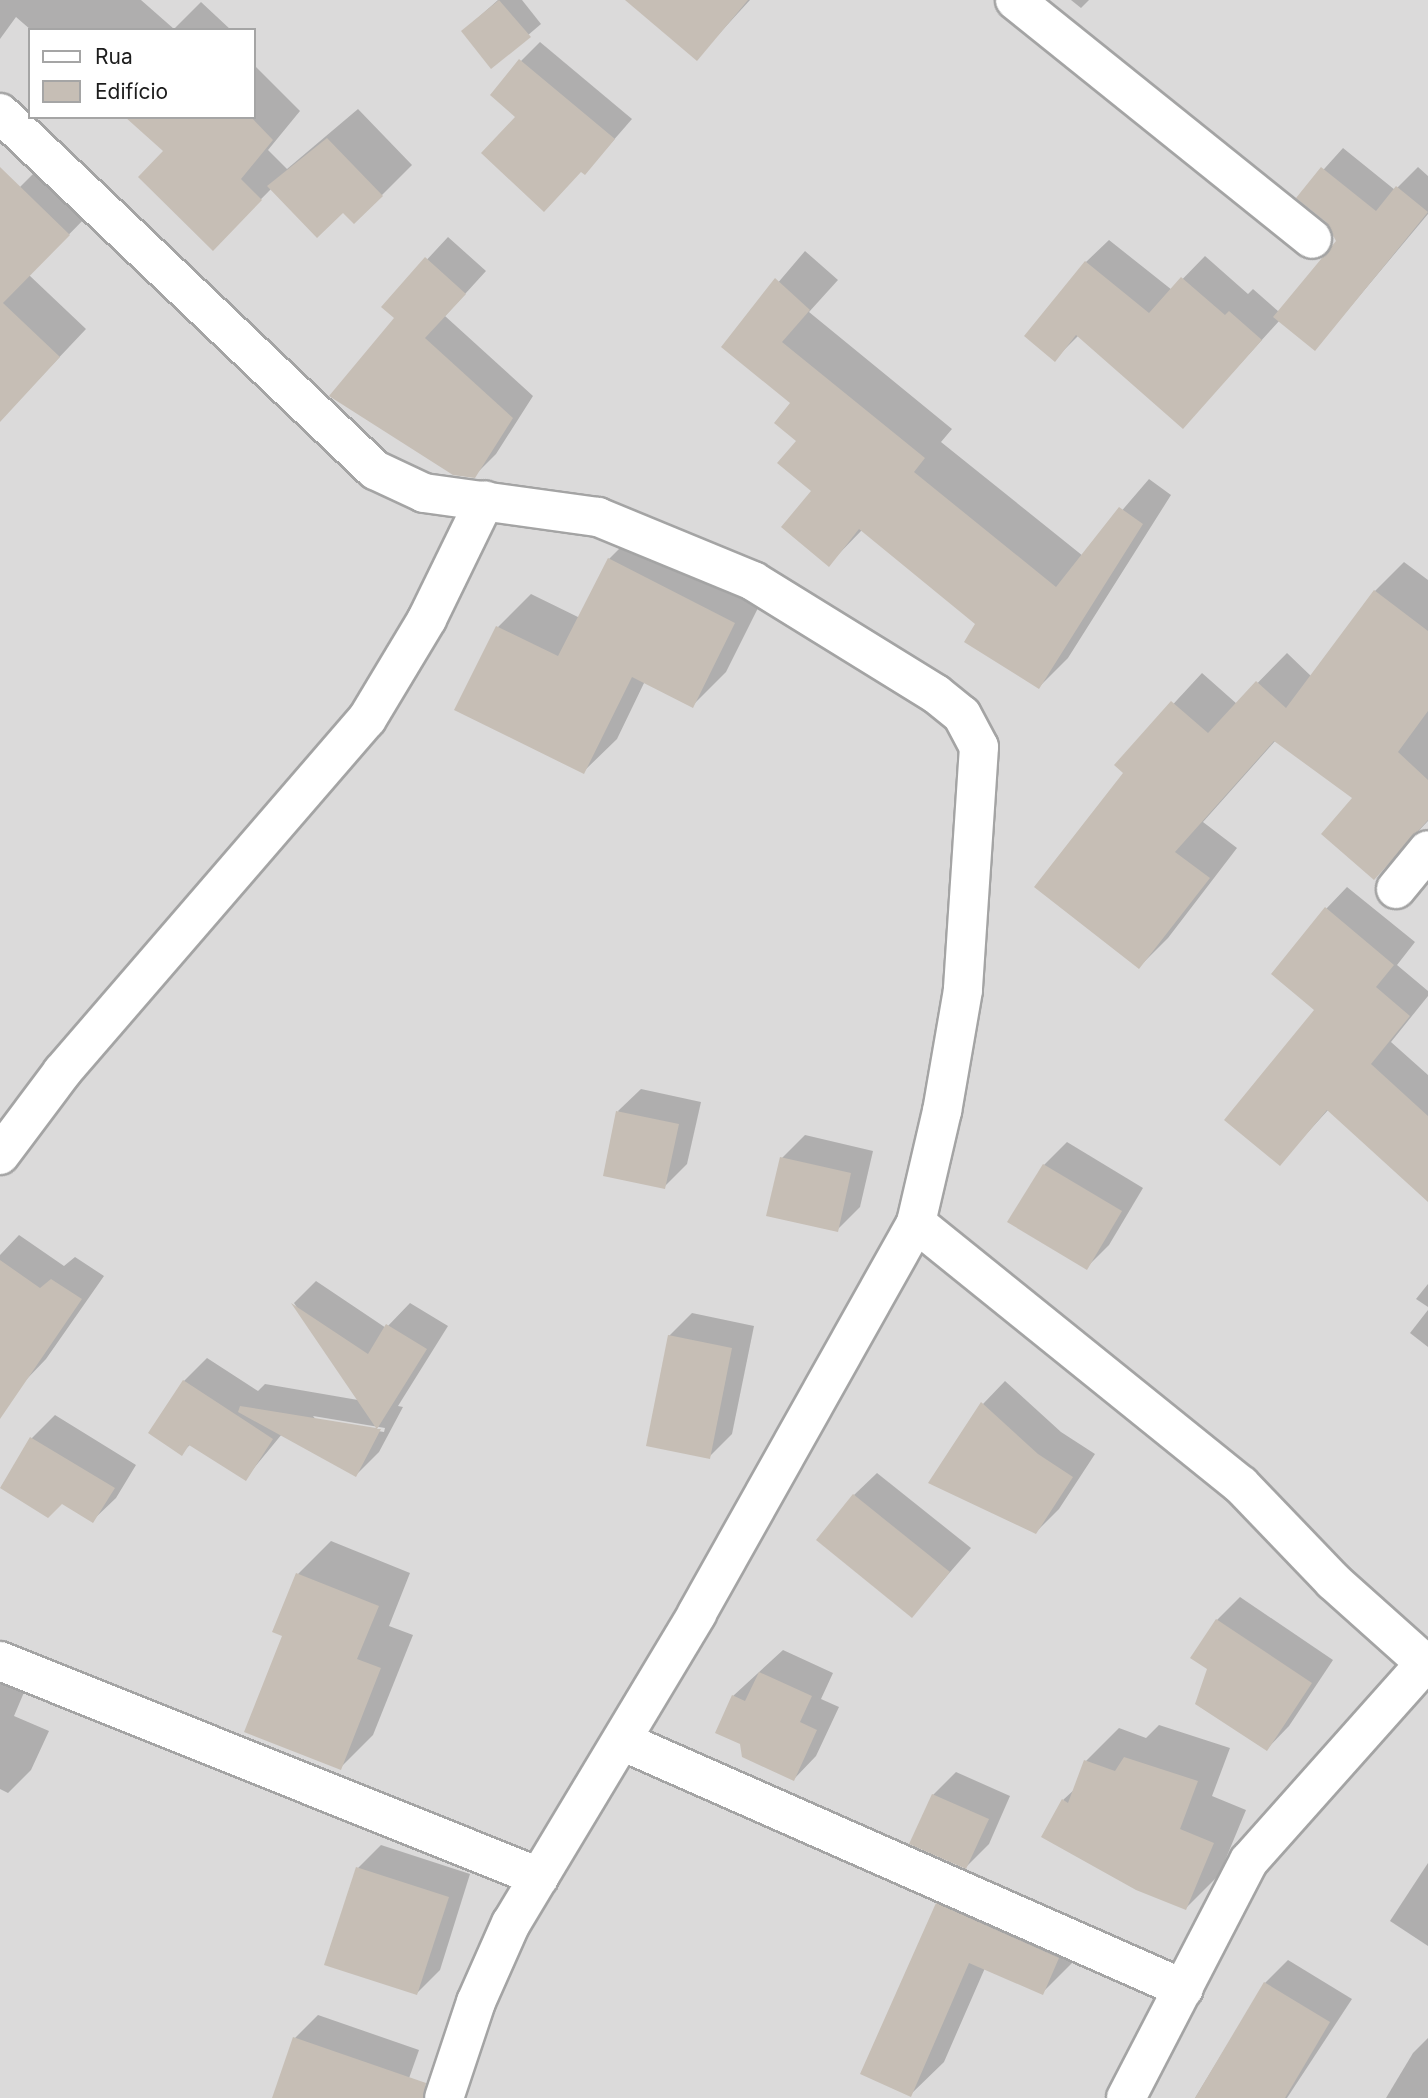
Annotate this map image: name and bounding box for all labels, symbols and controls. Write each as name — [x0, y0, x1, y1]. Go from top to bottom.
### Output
legend — [28, 28, 256, 119]
text: Rua — [95, 44, 133, 69]
text: Edifício — [95, 79, 168, 104]

